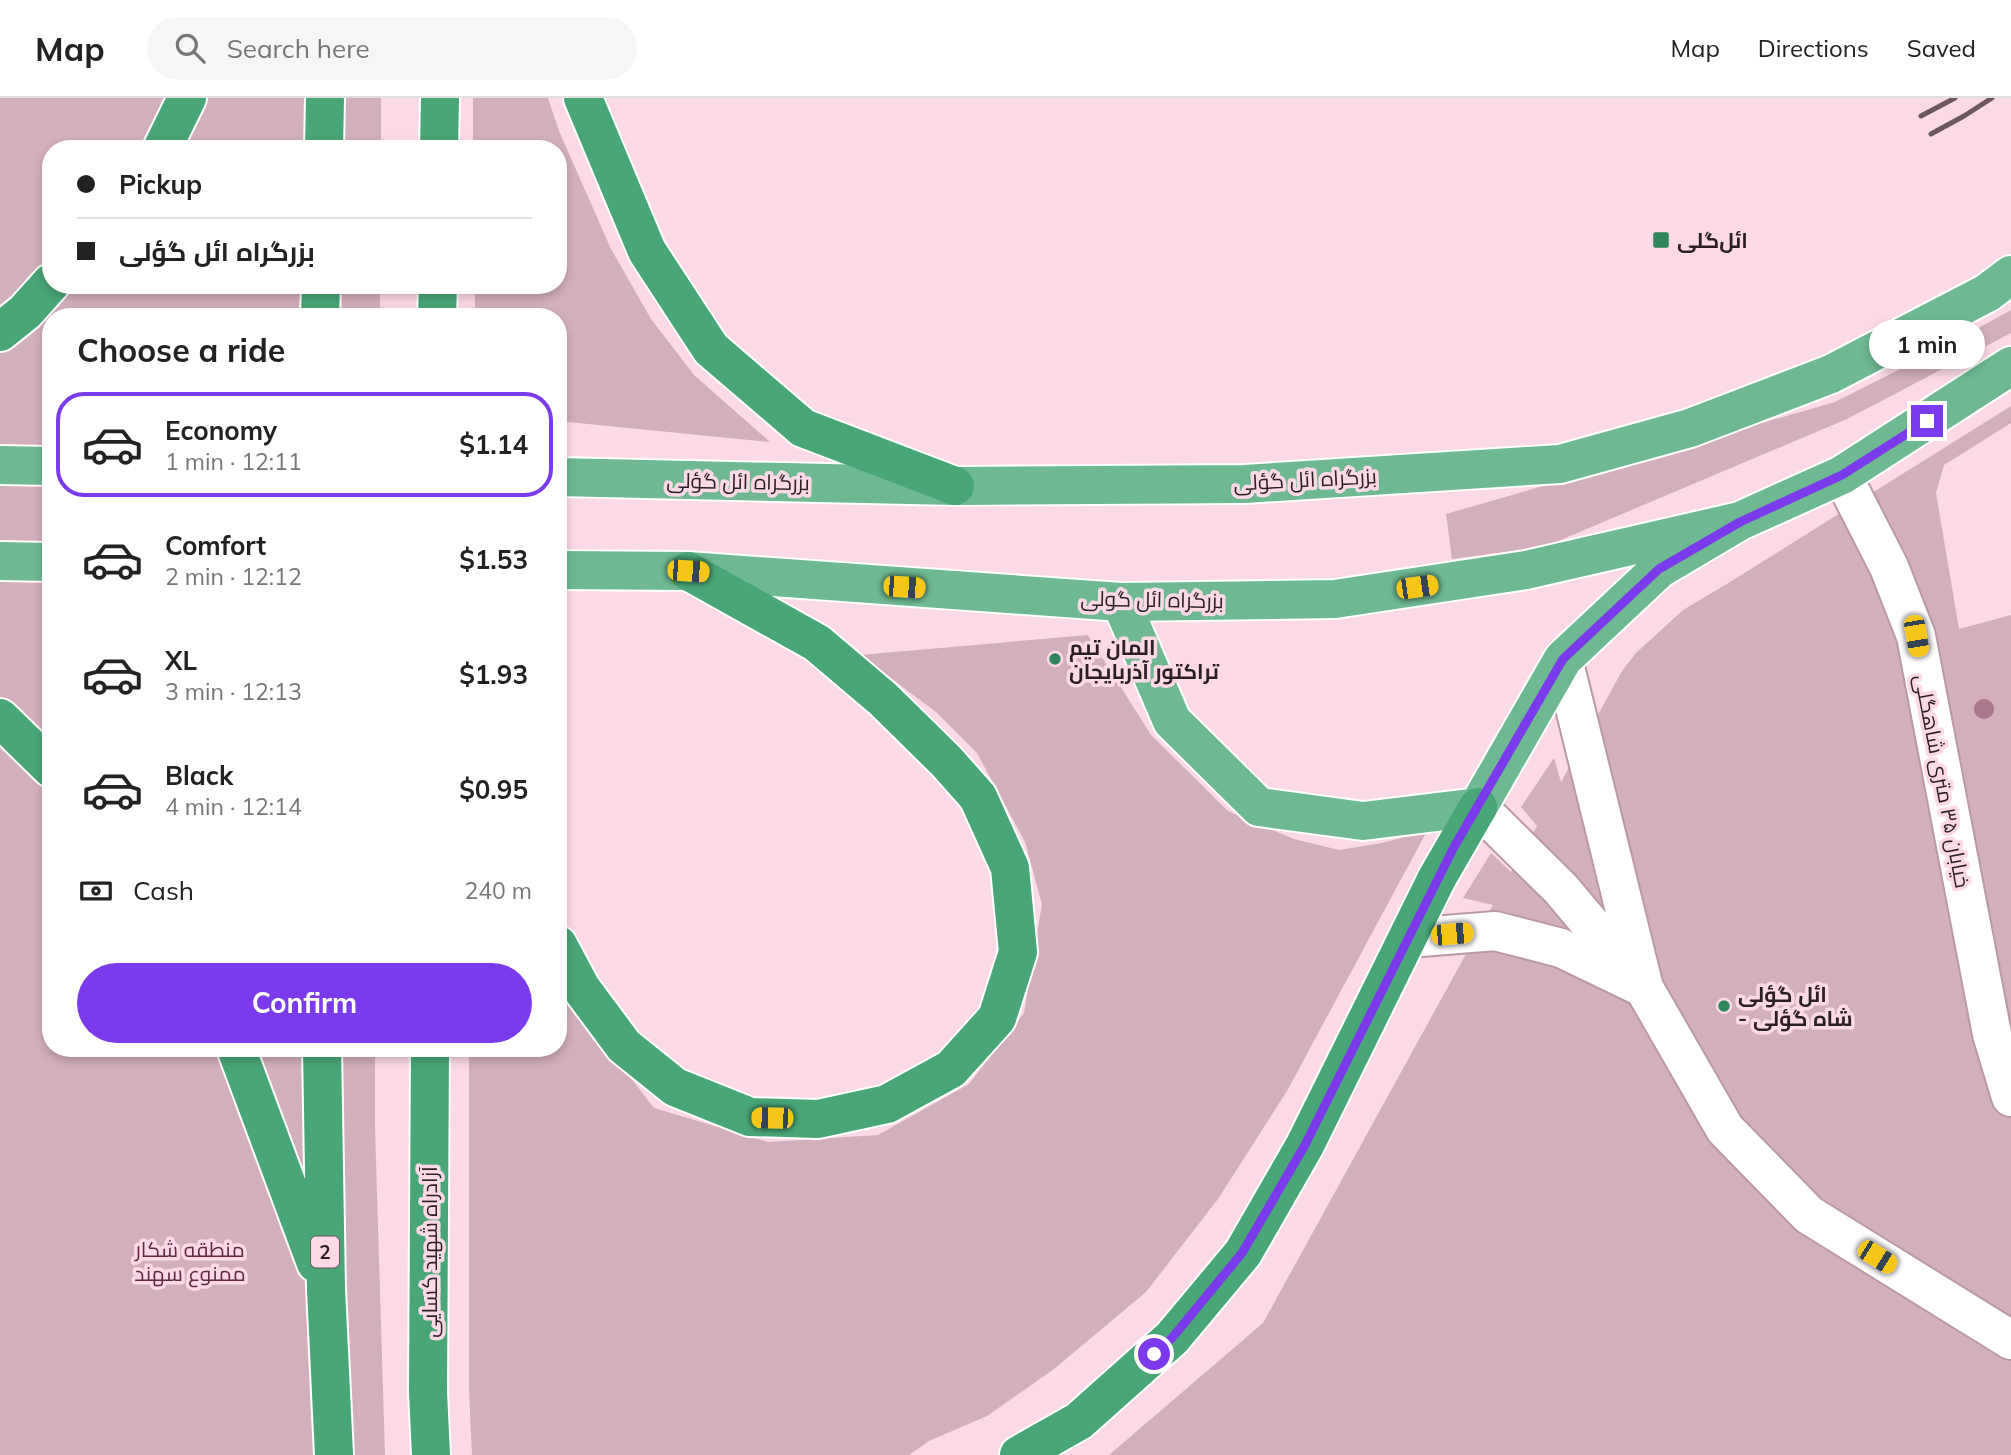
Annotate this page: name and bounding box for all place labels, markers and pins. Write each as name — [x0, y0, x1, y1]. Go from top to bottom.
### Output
place label: ائل‌گلی — [1677, 227, 1748, 253]
marker: ائل‌گلی — [1651, 230, 1671, 250]
place label: المان تیم تراکتور آذربایجان — [1069, 634, 1220, 685]
marker: المان تیم تراکتور آذربایجان — [1047, 651, 1063, 667]
place label: ائل گؤلی - شاه گؤلی — [1738, 981, 1853, 1032]
marker: ائل گؤلی - شاه گؤلی — [1716, 998, 1732, 1014]

